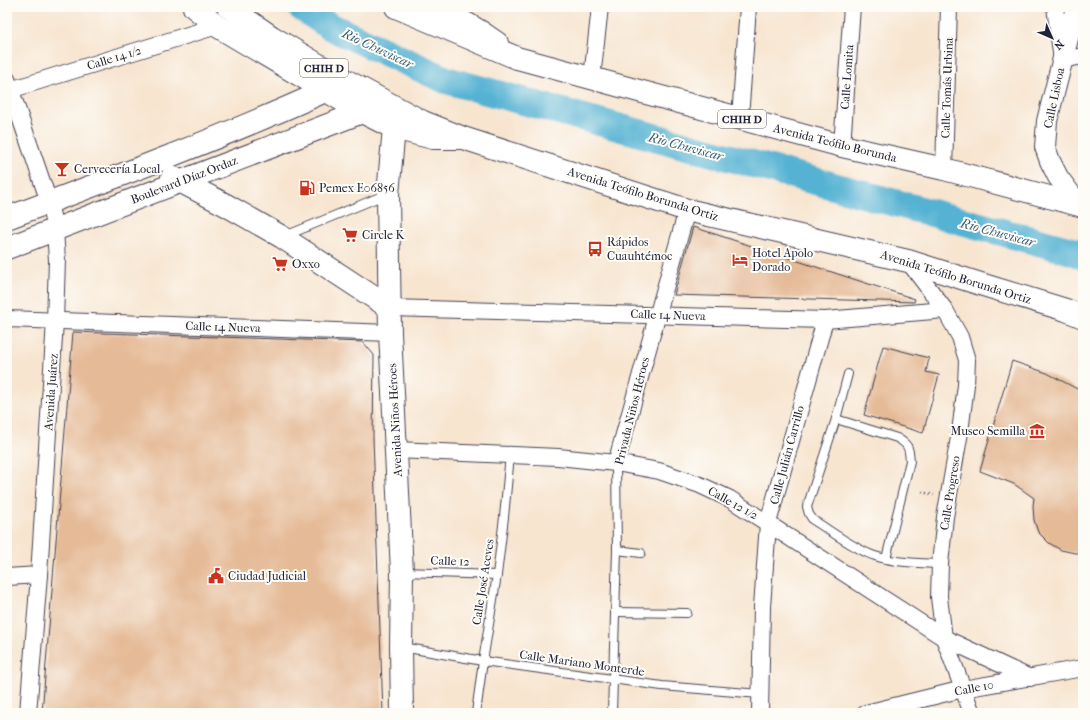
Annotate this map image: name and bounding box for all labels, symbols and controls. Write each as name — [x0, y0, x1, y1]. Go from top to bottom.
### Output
north arrow — [1032, 18, 1072, 58]
water label: Rio Chuviscar — [339, 25, 417, 72]
street label: Calle Tomás Urbina — [938, 37, 956, 139]
text: N — [1051, 37, 1066, 53]
street label: Calle 14 1/2 — [85, 43, 143, 73]
street label: Calle Lomita — [838, 43, 856, 110]
road number: CHIH D — [300, 59, 348, 77]
street label: Calle Lisboa — [1041, 66, 1067, 130]
road number: CHIH D — [718, 110, 766, 128]
street label: Avenida Teófilo Borunda — [771, 121, 899, 165]
water label: Rio Chuviscar — [646, 129, 726, 164]
street label: Boulevard Díaz Ordaz — [129, 153, 240, 207]
bar icon: Cervecería Local — [53, 160, 71, 178]
place label: Cervecería Local — [74, 162, 161, 176]
street label: Avenida Teófilo Borunda Ortiz — [565, 164, 721, 224]
fuel station icon: Pemex E06856 — [298, 179, 316, 197]
place label: Pemex E06856 — [319, 181, 395, 195]
water label: Rio Chuviscar — [958, 215, 1038, 250]
supermarket icon: Circle K — [341, 226, 359, 244]
place label: Circle K — [362, 228, 406, 242]
place label: Rápidos Cuauhtémoc — [607, 235, 672, 263]
bus stop icon: Rápidos Cuauhtémoc — [586, 240, 604, 258]
place label: Hotel Apolo Dorado — [752, 246, 813, 274]
street label: Avenida Teófilo Borunda Ortiz — [878, 247, 1034, 307]
hotel icon: Hotel Apolo Dorado — [731, 251, 749, 269]
supermarket icon: Oxxo — [271, 255, 289, 273]
place label: Oxxo — [292, 257, 320, 271]
street label: Calle 14 Nueva — [630, 307, 706, 323]
street label: Calle 14 Nueva — [185, 319, 261, 335]
street label: Avenida Juárez — [41, 352, 61, 432]
street label: Privada Niños Héroes — [612, 355, 652, 467]
street label: Avenida Niños Héroes — [385, 362, 405, 478]
street label: Calle Julián Carrillo — [767, 404, 807, 506]
museum icon: Museo Semilla — [1028, 422, 1046, 440]
place label: Museo Semilla — [950, 424, 1025, 438]
street label: Calle Progreso — [937, 455, 963, 531]
street label: Calle 12 1/2 — [706, 484, 760, 522]
street label: Calle José Aceves — [469, 537, 497, 626]
street label: Calle 12 — [430, 553, 470, 569]
public building icon: Ciudad Judicial — [207, 567, 225, 585]
place label: Ciudad Judicial — [228, 569, 307, 583]
street label: Calle Mariano Monterde — [518, 647, 646, 679]
street label: Calle 10 — [953, 677, 995, 699]

